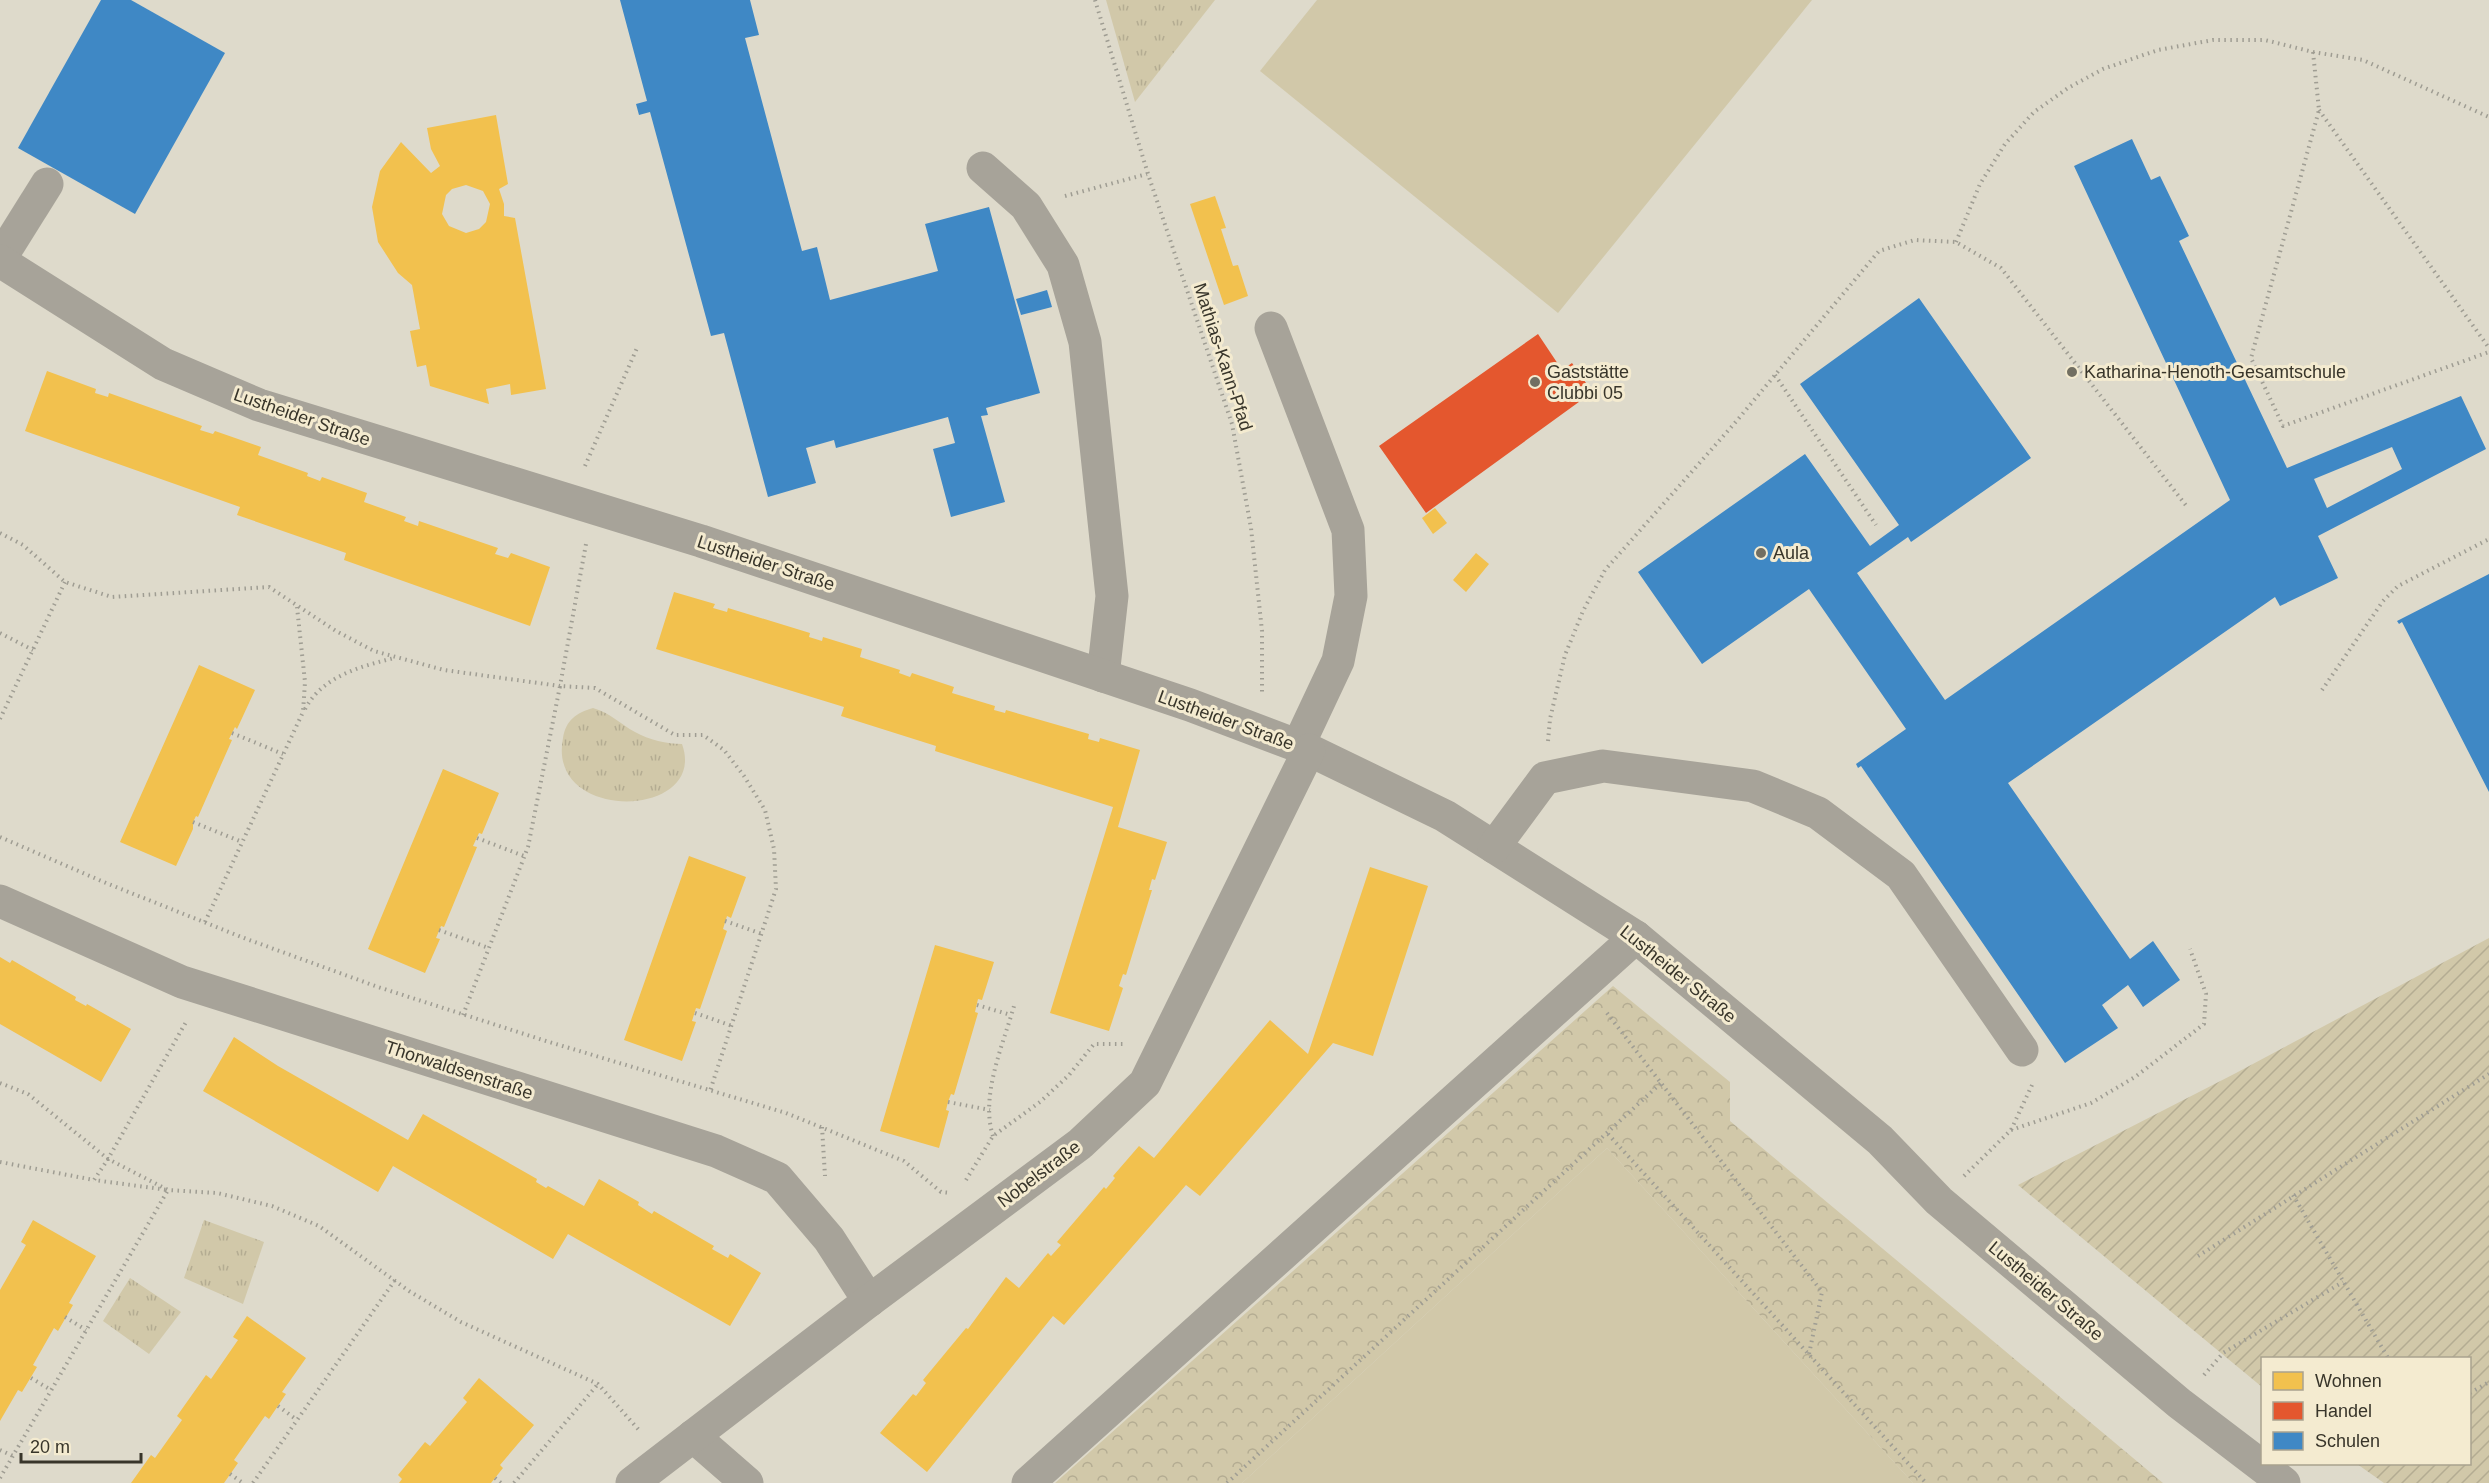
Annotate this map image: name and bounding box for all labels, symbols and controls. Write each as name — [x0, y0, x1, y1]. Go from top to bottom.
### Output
street label: Mathias-Kann-Pfad — [1190, 281, 1256, 433]
place label: Gaststätte Clubbi 05 — [1547, 362, 1629, 403]
place label: Katharina-Henoth-Gesamtschule — [2084, 362, 2346, 382]
marker: Katharina-Henoth-Gesamtschule — [2065, 365, 2079, 379]
marker: Gaststätte Clubbi 05 — [1528, 375, 1542, 389]
street label: Lustheider Straße — [231, 384, 373, 450]
street label: Lustheider Straße — [695, 531, 837, 595]
place label: Aula — [1773, 543, 1810, 563]
marker: Aula — [1754, 546, 1768, 560]
street label: Lustheider Straße — [1155, 686, 1297, 754]
street label: Lustheider Straße — [1616, 921, 1740, 1027]
street label: Thorwaldsenstraße — [383, 1037, 535, 1103]
street label: Nobelstraße — [994, 1137, 1084, 1211]
street label: Lustheider Straße — [1985, 1237, 2107, 1345]
legend — [2261, 1357, 2471, 1465]
text: Wohnen — [2315, 1371, 2382, 1391]
text: Handel — [2315, 1401, 2372, 1421]
scale bar — [21, 1426, 141, 1464]
text: Schulen — [2315, 1431, 2380, 1451]
text: 20 m — [30, 1437, 70, 1457]

